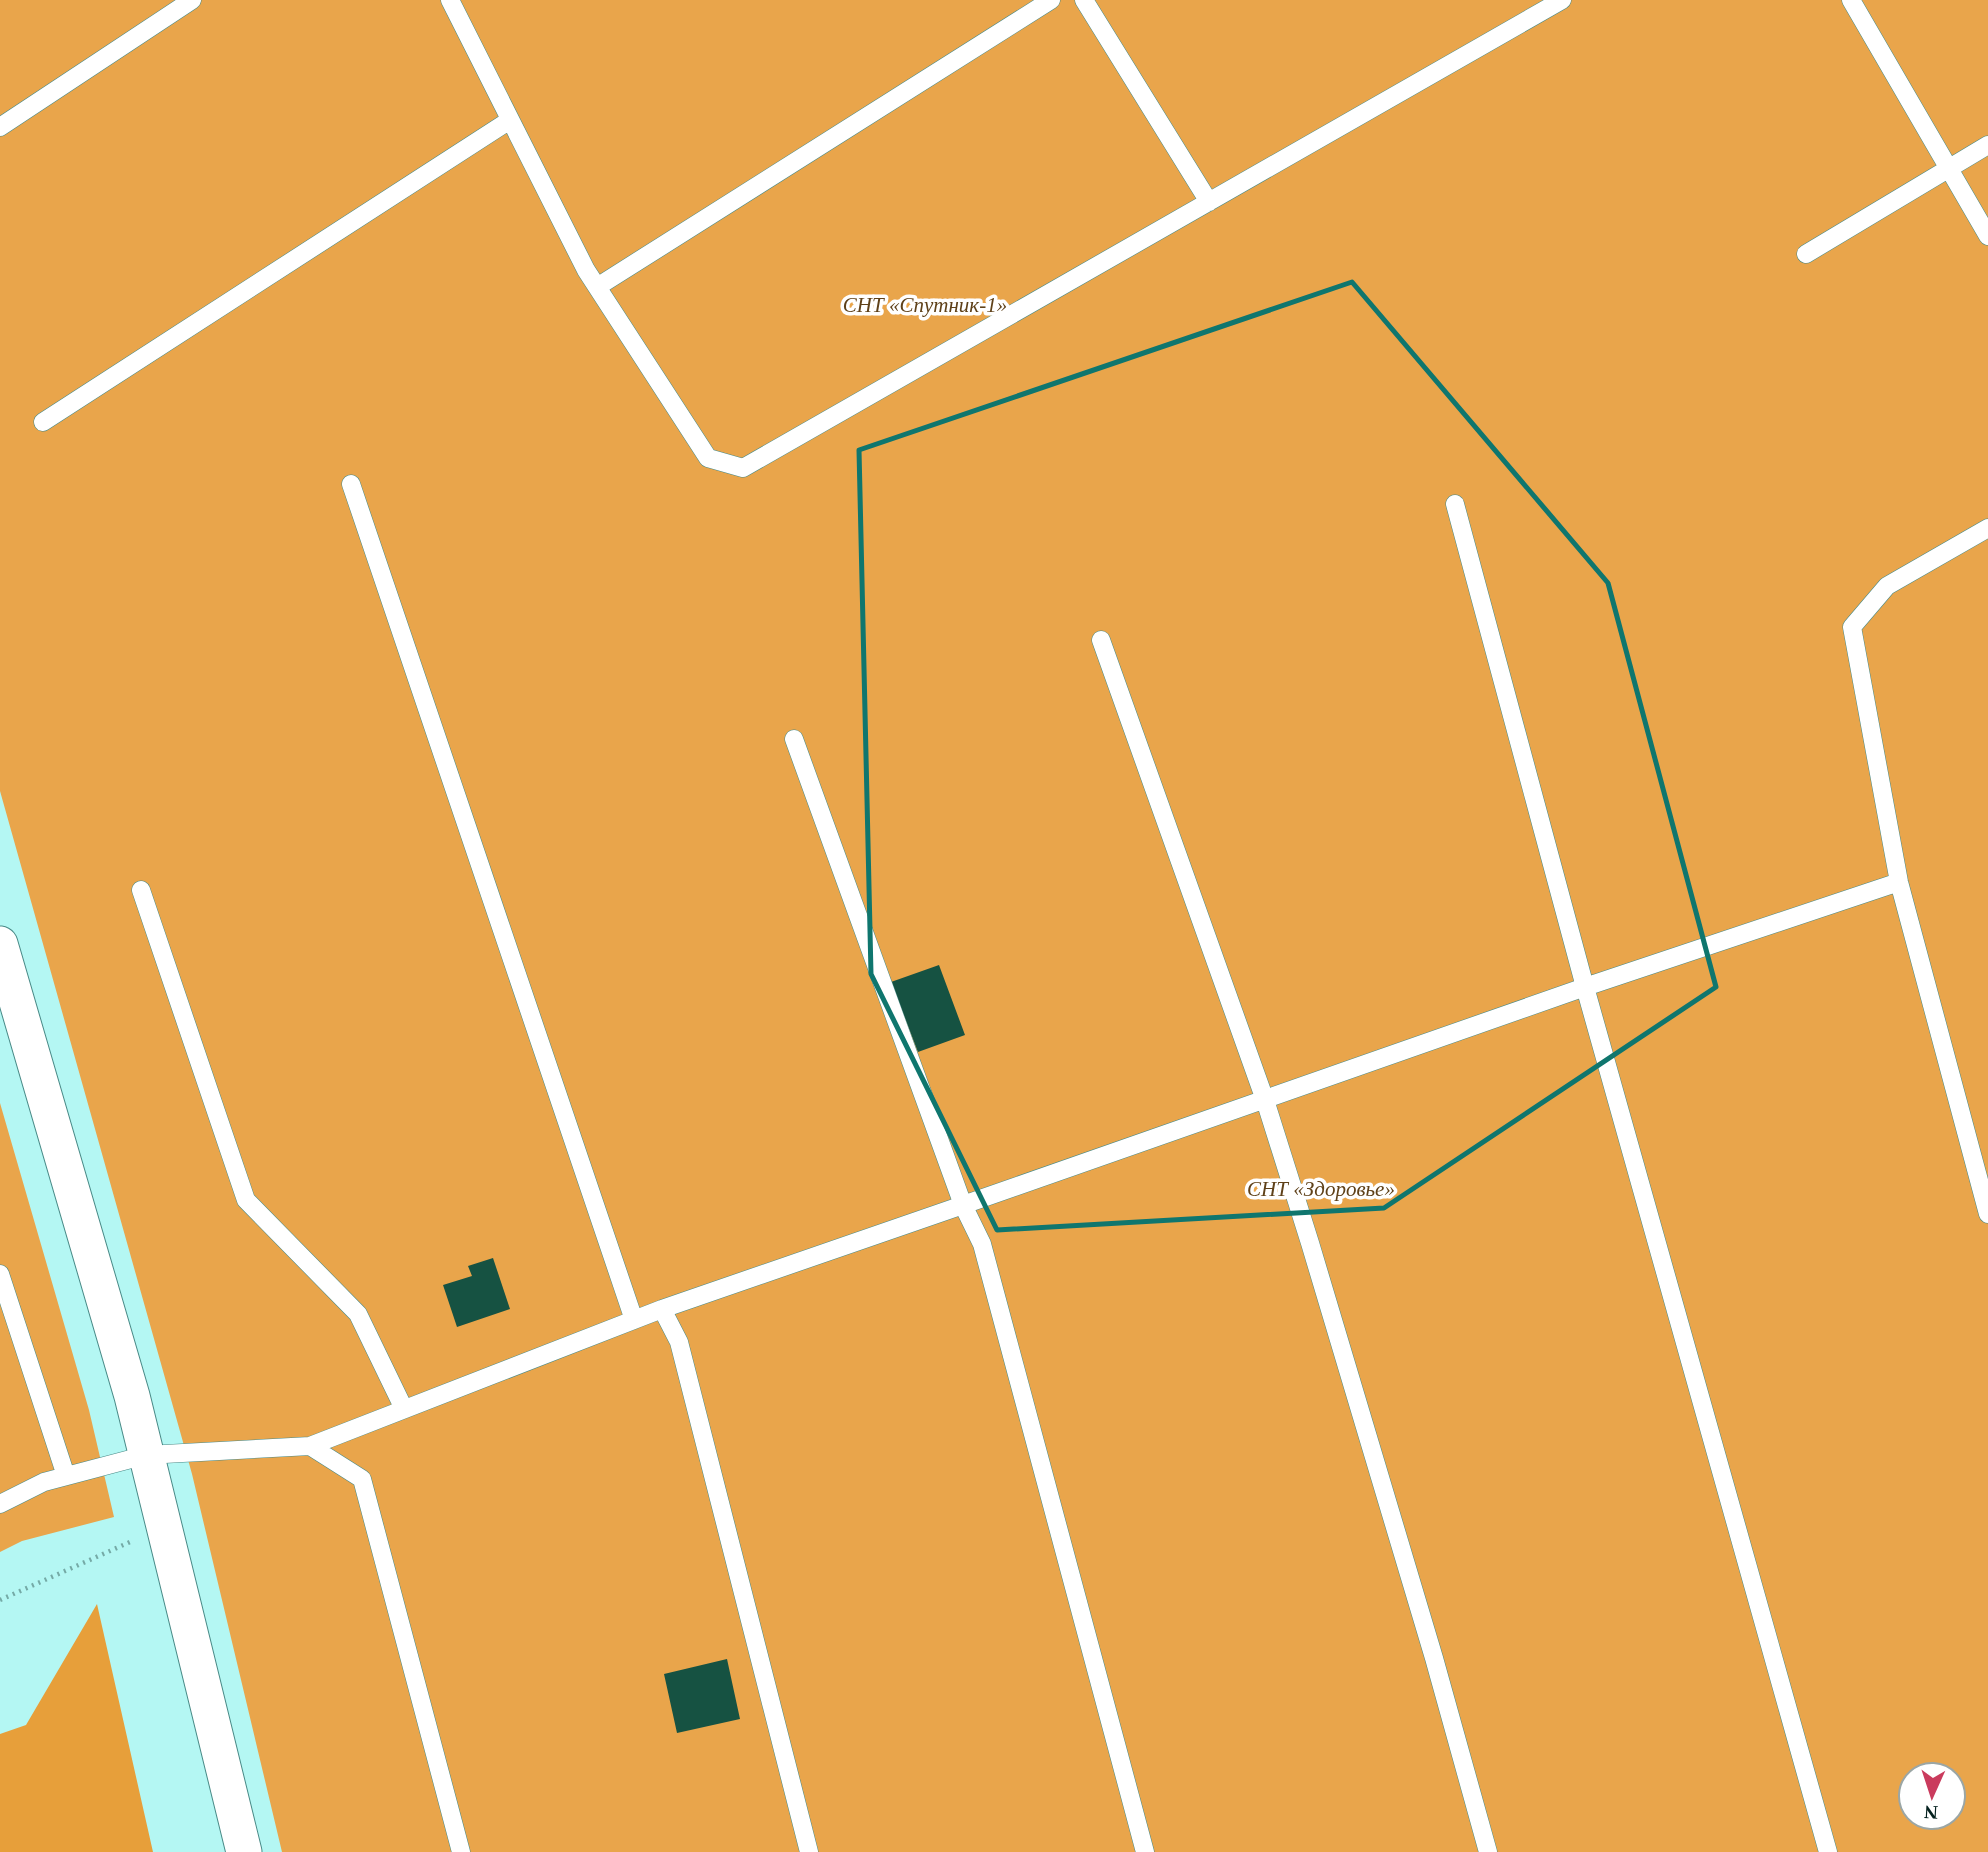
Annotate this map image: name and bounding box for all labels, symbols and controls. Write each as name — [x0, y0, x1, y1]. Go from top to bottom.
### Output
park label: СНТ «Спутник-1» — [843, 293, 1007, 317]
park label: СНТ «Здоровье» — [1247, 1177, 1395, 1201]
north arrow — [1897, 1761, 1967, 1831]
text: N — [1923, 1802, 1939, 1823]

